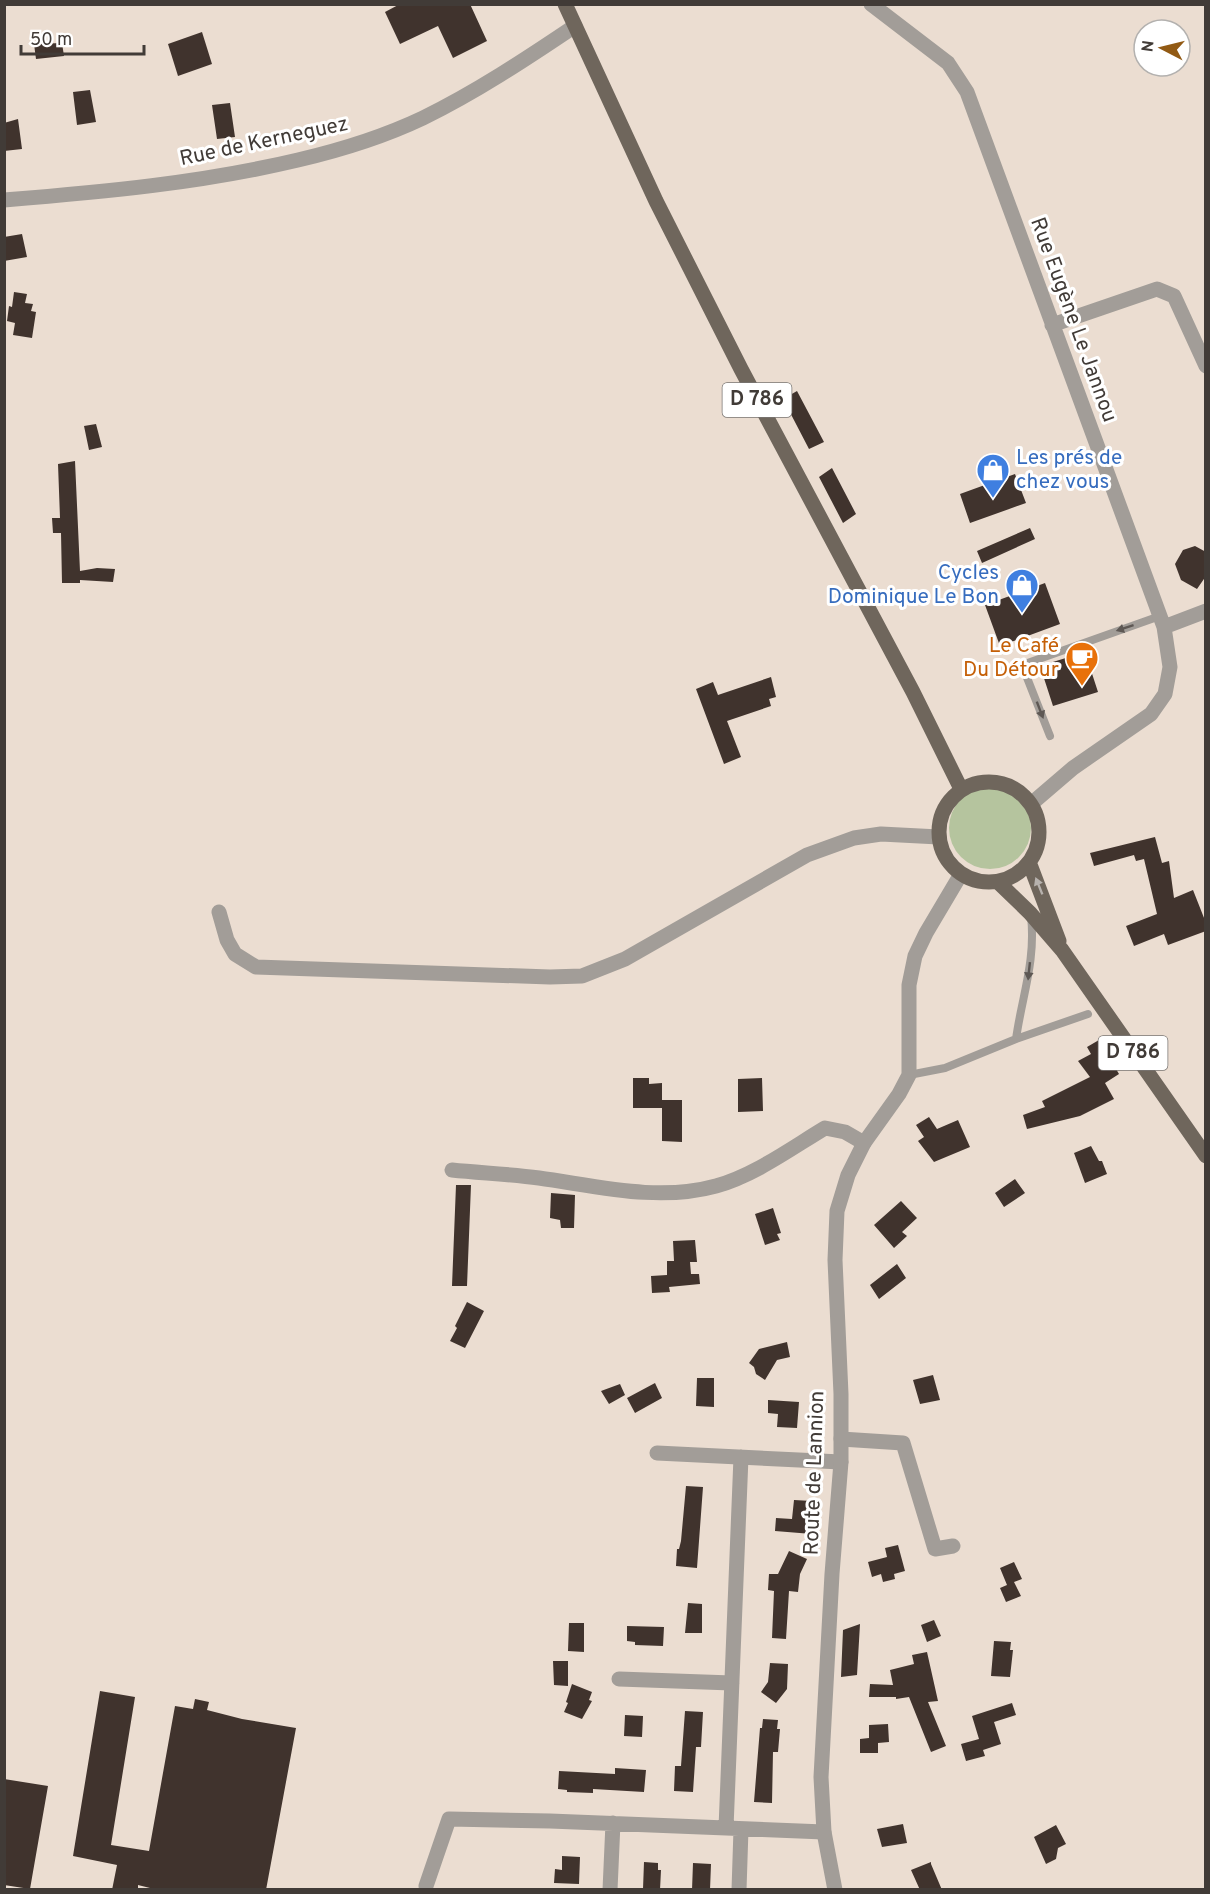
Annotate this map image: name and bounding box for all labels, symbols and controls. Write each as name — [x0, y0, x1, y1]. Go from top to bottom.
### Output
scale bar — [21, 18, 144, 56]
north arrow — [1132, 18, 1192, 78]
text: 50 m — [30, 29, 72, 52]
text: N — [1138, 39, 1160, 53]
street label: Rue de Kerneguez — [177, 111, 351, 173]
street label: Rue Eugène Le Jannou — [1023, 214, 1123, 426]
road number: D 786 — [722, 383, 792, 417]
place label: Les prés de chez vous — [1016, 445, 1122, 496]
shop icon: Les prés de chez vous — [975, 452, 1011, 499]
place label: Cycles Dominique Le Bon — [828, 560, 999, 611]
shop icon: Cycles Dominique Le Bon — [1004, 567, 1040, 614]
one-way arrow — [1116, 623, 1134, 633]
place label: Le Café Du Détour — [963, 633, 1059, 684]
cafe icon: Le Café Du Détour — [1064, 640, 1100, 687]
one-way arrow — [1035, 701, 1045, 719]
one-way arrow — [1034, 877, 1043, 895]
one-way arrow — [1025, 961, 1034, 980]
road number: D 786 — [1098, 1036, 1168, 1070]
street label: Route de Lannion — [799, 1390, 831, 1556]

